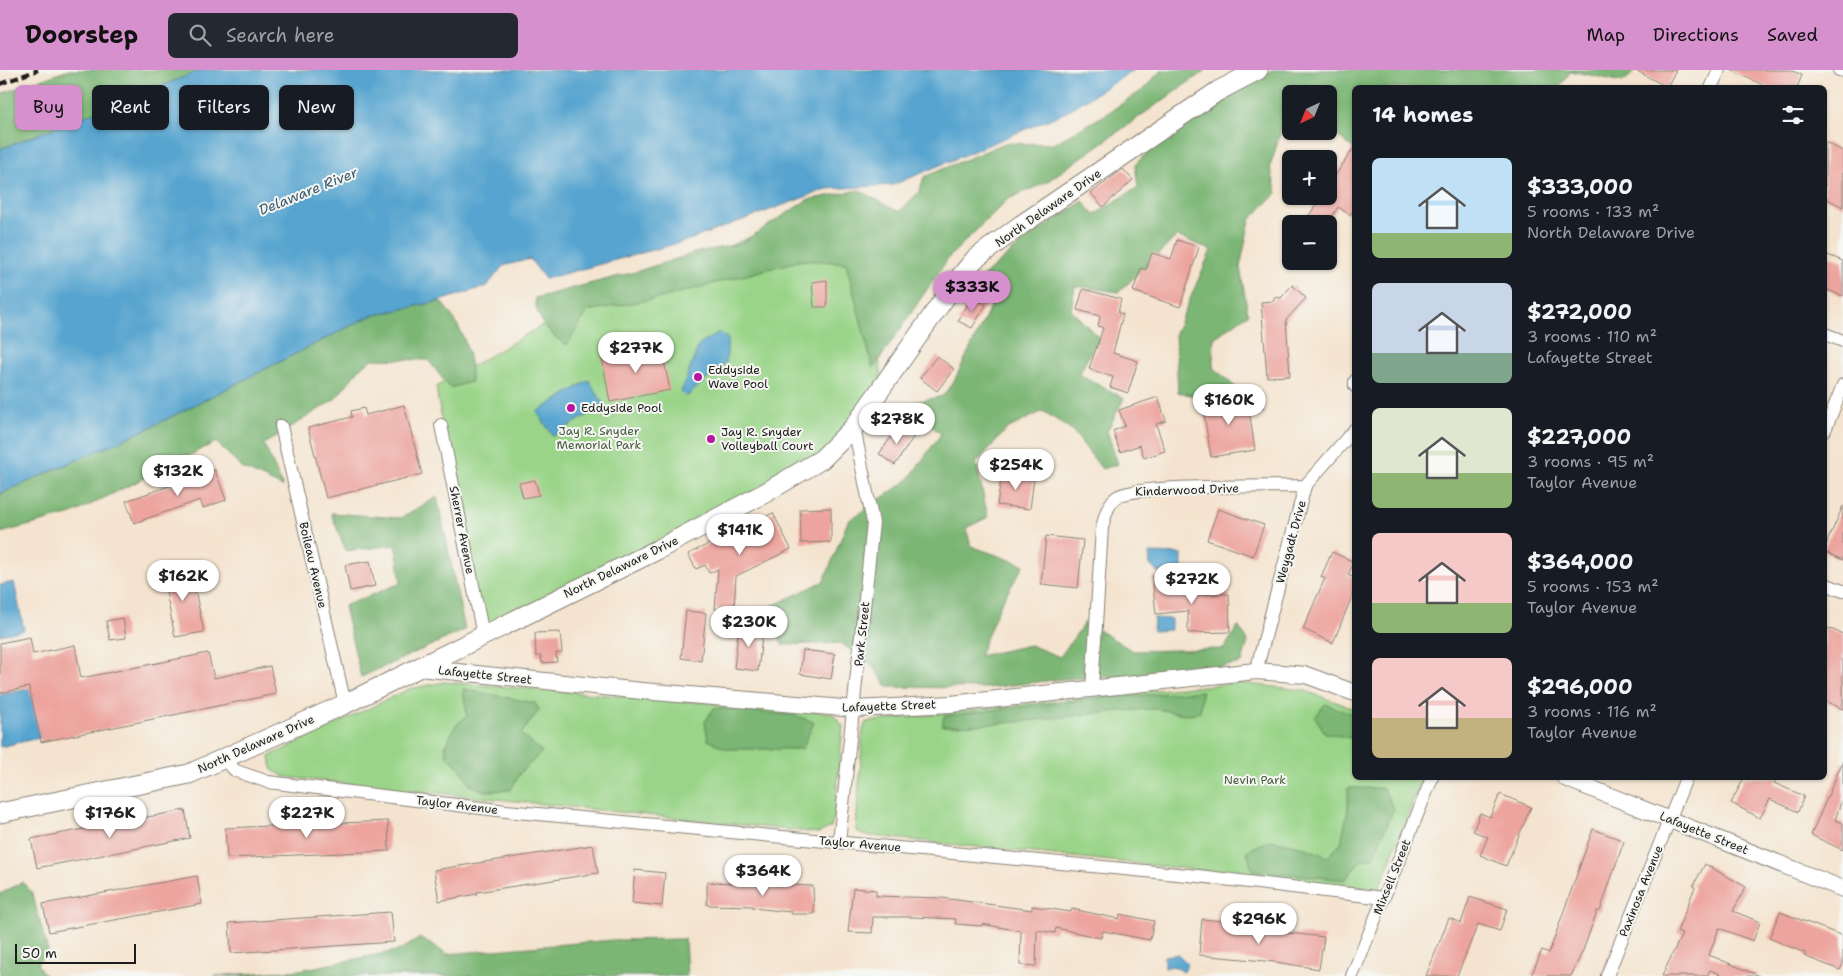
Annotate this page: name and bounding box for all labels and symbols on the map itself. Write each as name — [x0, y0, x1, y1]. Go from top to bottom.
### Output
north arrow — [1282, 85, 1338, 140]
water label: Delaware River — [256, 163, 360, 219]
street label: North Delaware Drive — [992, 165, 1104, 251]
pin: $333K — [937, 270, 1007, 313]
pin: $277K — [601, 332, 671, 374]
place label: Eddyside Wave Pool — [708, 362, 768, 392]
marker: Eddyside Wave Pool — [692, 371, 704, 383]
pin: $160K — [1194, 384, 1264, 426]
place label: Eddyside Pool — [581, 400, 662, 416]
marker: Eddyside Pool — [565, 402, 577, 414]
pin: $278K — [862, 402, 932, 445]
park label: Jay R. Snyder Memorial Park — [557, 423, 642, 453]
place label: Jay R. Snyder Volleyball Court — [721, 424, 814, 454]
marker: Jay R. Snyder Volleyball Court — [705, 433, 717, 445]
pin: $254K — [981, 448, 1051, 491]
pin: $132K — [143, 454, 213, 497]
street label: Kinderwood Drive — [1135, 480, 1239, 500]
street label: Sherrer Avenue — [446, 485, 478, 576]
street label: Weygadt Drive — [1272, 498, 1310, 585]
pin: $141K — [705, 514, 775, 556]
street label: Boileau Avenue — [295, 520, 331, 610]
street label: North Delaware Drive — [561, 532, 681, 602]
pin: $162K — [148, 560, 218, 602]
pin: $272K — [1157, 562, 1227, 605]
street label: Park Street — [851, 601, 873, 667]
pin: $230K — [714, 606, 784, 648]
street label: Lafayette Street — [437, 662, 533, 688]
street label: Lafayette Street — [842, 696, 936, 716]
street label: North Delaware Drive — [195, 711, 317, 777]
park label: Nevin Park — [1224, 772, 1286, 788]
street label: Taylor Avenue — [415, 792, 499, 818]
pin: $176K — [75, 796, 145, 839]
pin: $227K — [272, 796, 342, 839]
street label: Lafayette Street — [1657, 808, 1751, 858]
street label: Taylor Avenue — [818, 832, 902, 856]
street label: Mixsell Street — [1370, 837, 1414, 917]
street label: Paxinosa Avenue — [1615, 843, 1667, 939]
pin: $364K — [728, 854, 798, 897]
pin: $296K — [1224, 902, 1294, 945]
scale bar — [15, 941, 136, 964]

